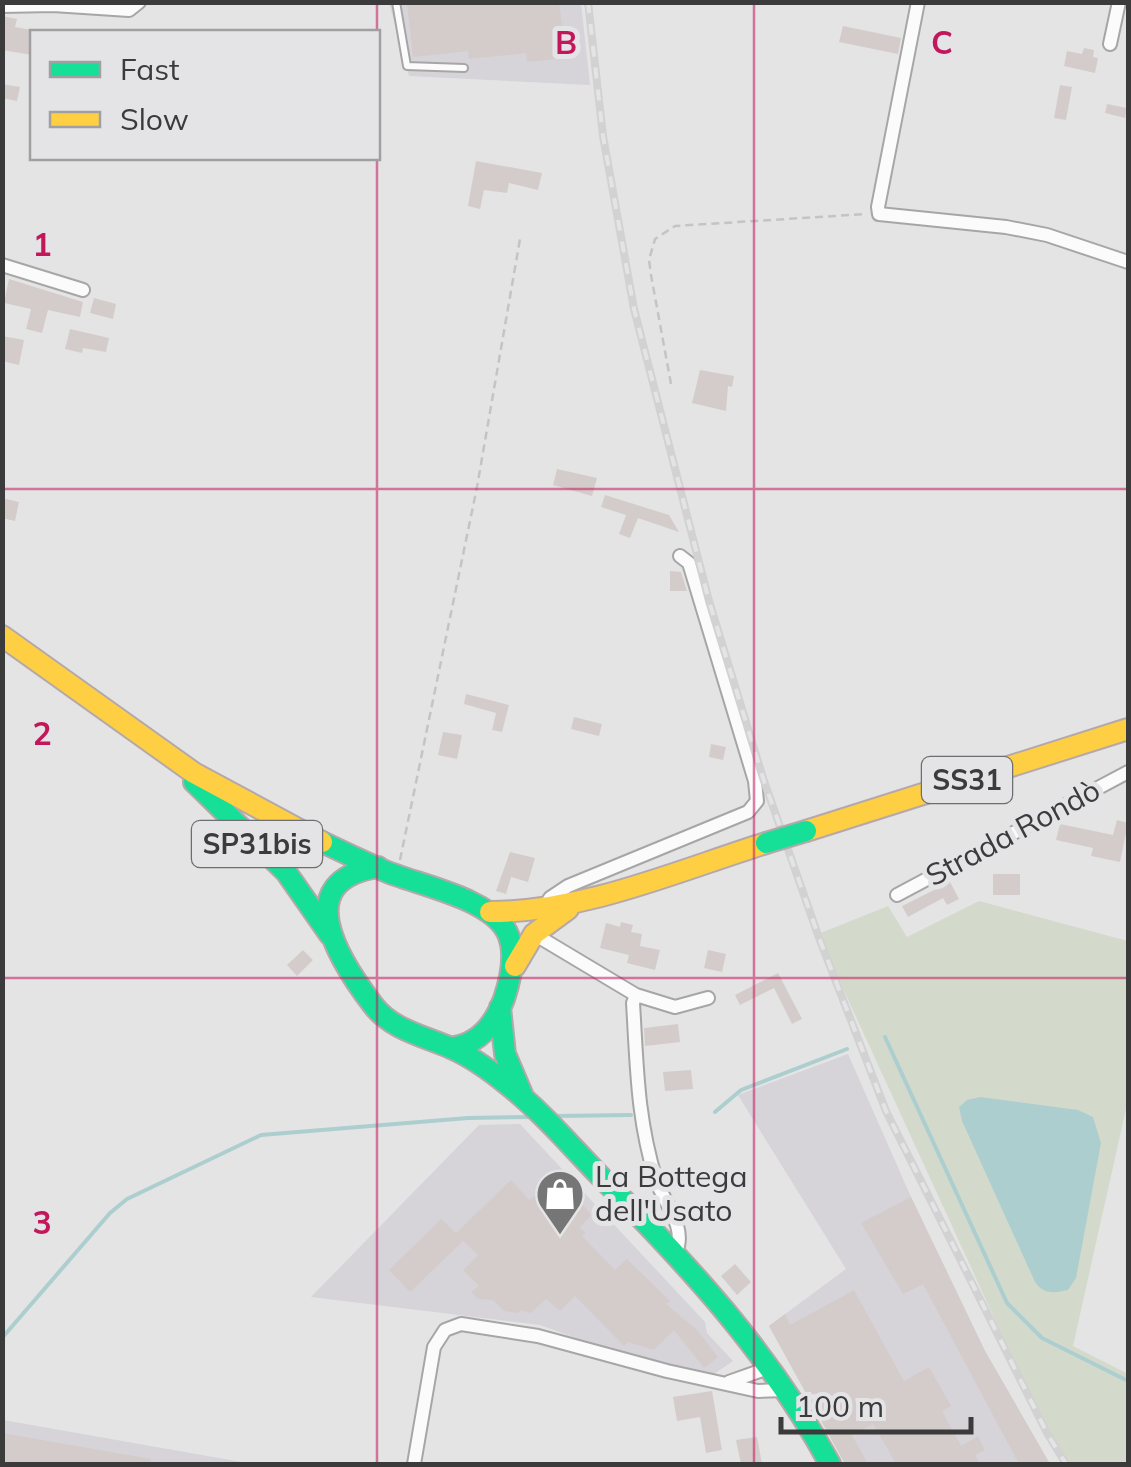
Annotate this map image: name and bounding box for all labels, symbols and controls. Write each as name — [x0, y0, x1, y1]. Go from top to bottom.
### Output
text: B — [555, 22, 577, 62]
text: C — [931, 22, 953, 62]
legend — [30, 30, 380, 160]
text: Fast — [120, 50, 180, 88]
text: Slow — [120, 100, 189, 138]
text: 1 — [32, 224, 52, 264]
text: 2 — [32, 713, 52, 753]
road number: SS31 — [922, 757, 1012, 803]
street label: Strada Rondò — [919, 770, 1106, 894]
road number: SP31bis — [192, 821, 322, 867]
place label: La Bottega dell'Usato — [595, 1157, 747, 1229]
shop icon: La Bottega dell'Usato — [534, 1168, 586, 1236]
text: 3 — [32, 1202, 52, 1242]
scale bar — [781, 1372, 971, 1434]
text: 100 m — [796, 1387, 884, 1425]

